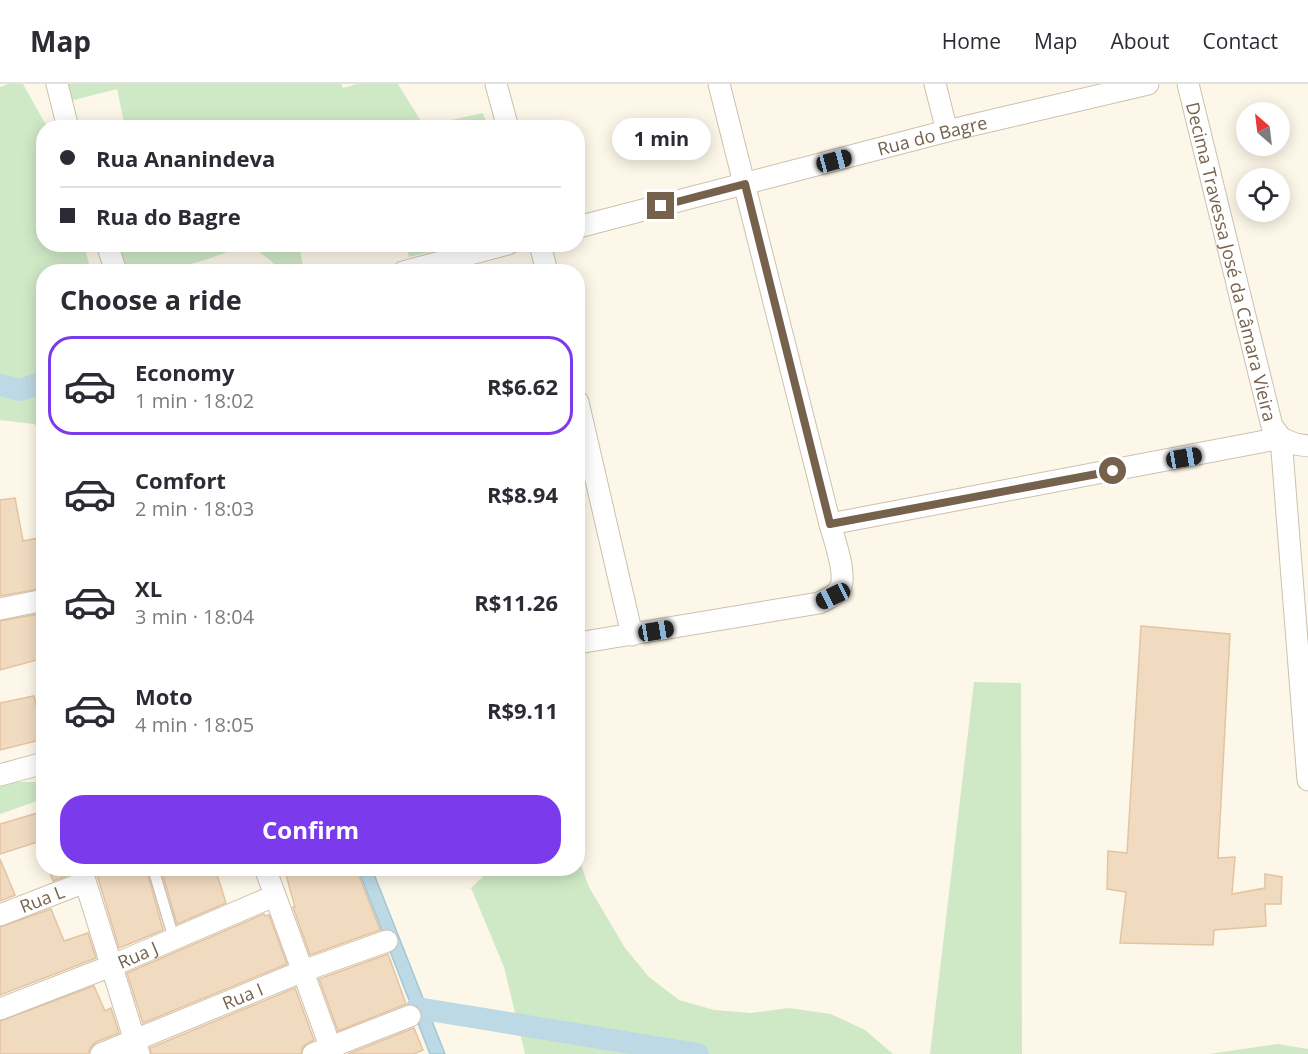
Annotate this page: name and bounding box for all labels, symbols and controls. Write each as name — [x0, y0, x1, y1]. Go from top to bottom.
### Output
text: Map — [30, 22, 91, 60]
text: Home — [942, 27, 1001, 55]
text: Map — [1034, 27, 1077, 55]
text: About — [1110, 27, 1170, 55]
text: Contact — [1203, 27, 1278, 55]
street label: Decima Travessa José da Câmara Vieira — [1181, 100, 1282, 424]
north arrow — [1236, 102, 1290, 156]
map controls — [1236, 102, 1290, 222]
street label: Rua do Bagre — [875, 110, 990, 161]
callout: 1 min — [612, 119, 710, 161]
text: 1 min — [634, 125, 689, 152]
text: Rua Ananindeva — [96, 143, 275, 173]
car — [814, 148, 854, 174]
button: locate — [1236, 168, 1290, 222]
route end — [647, 192, 674, 219]
text: Rua do Bagre — [96, 201, 241, 231]
text: Choose a ride — [60, 281, 242, 318]
text: Economy — [135, 357, 234, 387]
icon: car — [63, 359, 117, 413]
text: R$6.62 — [487, 371, 558, 401]
text: 1 min · 18:02 — [135, 387, 254, 414]
car — [1165, 446, 1203, 470]
route start — [1099, 457, 1126, 484]
text: Comfort — [135, 465, 226, 495]
icon: car — [63, 467, 117, 521]
text: R$8.94 — [487, 479, 558, 509]
text: 2 min · 18:03 — [135, 495, 254, 522]
text: XL — [135, 573, 162, 603]
icon: car — [63, 575, 117, 629]
car — [813, 580, 853, 612]
text: R$11.26 — [474, 587, 558, 617]
text: 3 min · 18:04 — [135, 603, 254, 630]
car — [637, 619, 675, 643]
text: Moto — [135, 681, 193, 711]
icon: car — [63, 683, 117, 737]
text: R$9.11 — [487, 695, 558, 725]
text: 4 min · 18:05 — [135, 711, 254, 738]
button: Confirm — [60, 795, 561, 864]
street label: Rua L — [16, 879, 68, 918]
street label: Rua J — [114, 935, 162, 974]
street label: Rua I — [219, 977, 266, 1015]

